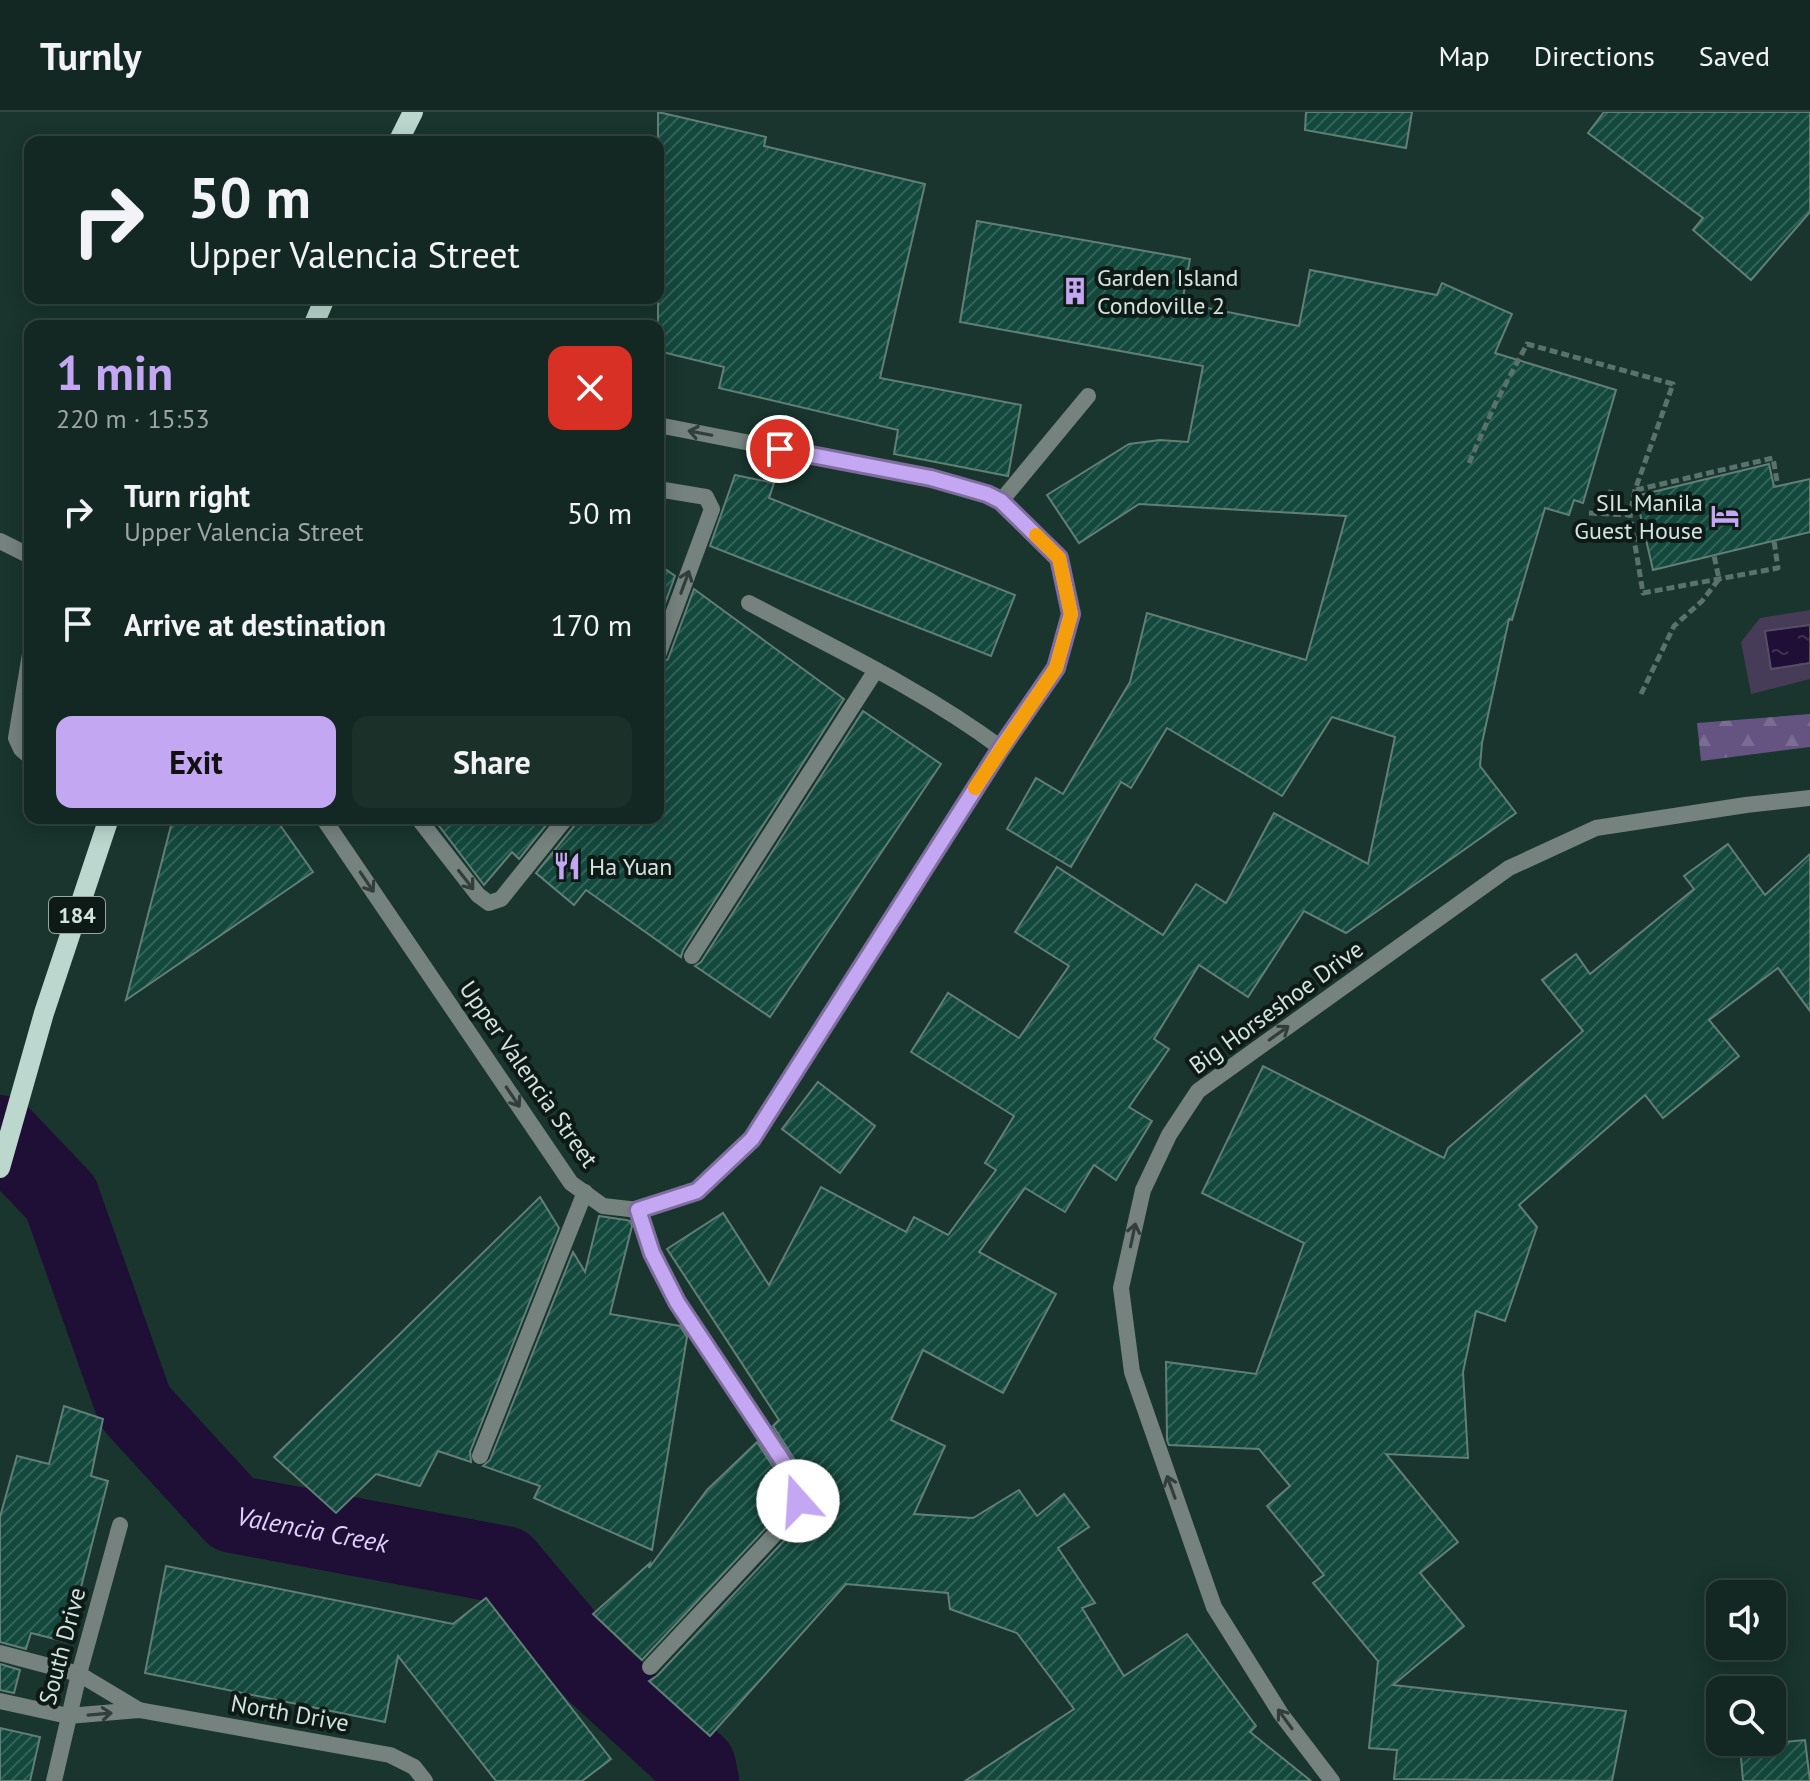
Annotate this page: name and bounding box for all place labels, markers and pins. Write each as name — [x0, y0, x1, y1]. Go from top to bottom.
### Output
place label: Garden Island Condoville 2 — [1097, 262, 1238, 321]
building icon: Garden Island Condoville 2 — [1060, 276, 1090, 306]
pin — [746, 415, 814, 483]
place label: SIL Manila Guest House — [1574, 487, 1703, 546]
hotel icon: SIL Manila Guest House — [1710, 501, 1740, 531]
restaurant icon: Ha Yuan — [552, 851, 582, 881]
place label: Ha Yuan — [589, 851, 672, 882]

